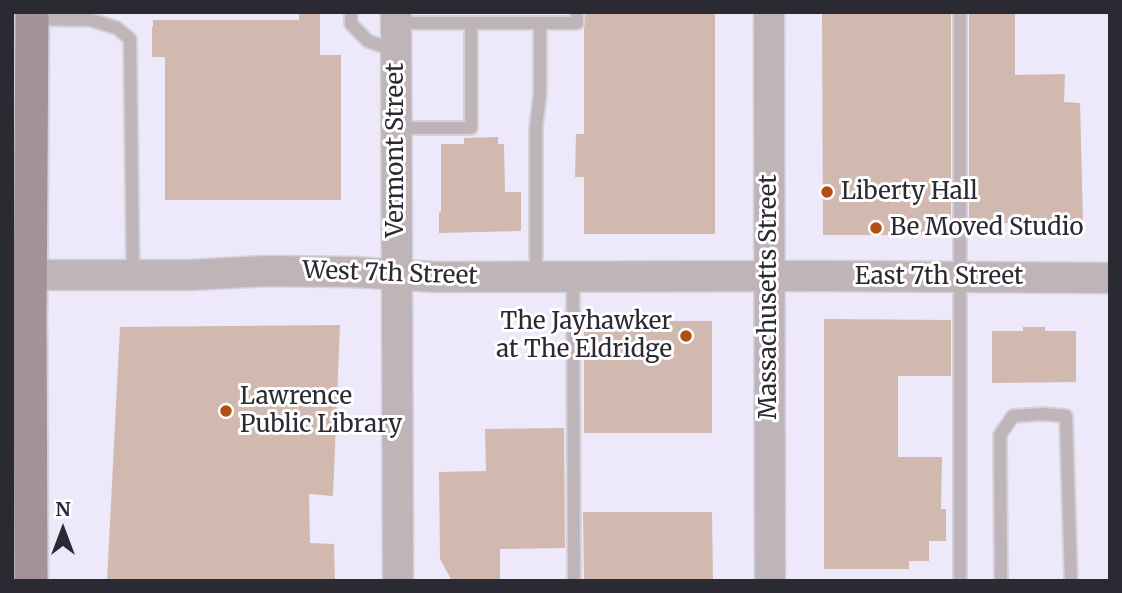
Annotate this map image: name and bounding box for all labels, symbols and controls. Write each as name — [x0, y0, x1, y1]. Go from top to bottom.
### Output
street label: Vermont Street — [382, 63, 410, 237]
street label: Massachusetts Street — [755, 174, 783, 420]
place label: Liberty Hall — [841, 178, 978, 206]
marker: Liberty Hall — [819, 184, 835, 200]
place label: Be Moved Studio — [890, 214, 1083, 242]
marker: Be Moved Studio — [868, 220, 884, 236]
street label: West 7th Street — [302, 257, 478, 291]
street label: East 7th Street — [855, 263, 1023, 291]
place label: The Jayhawker at The Eldridge — [496, 308, 672, 364]
marker: The Jayhawker at The Eldridge — [678, 328, 694, 344]
place label: Lawrence Public Library — [240, 383, 402, 439]
marker: Lawrence Public Library — [218, 403, 234, 419]
north arrow — [28, 495, 98, 565]
text: N — [55, 497, 71, 521]

